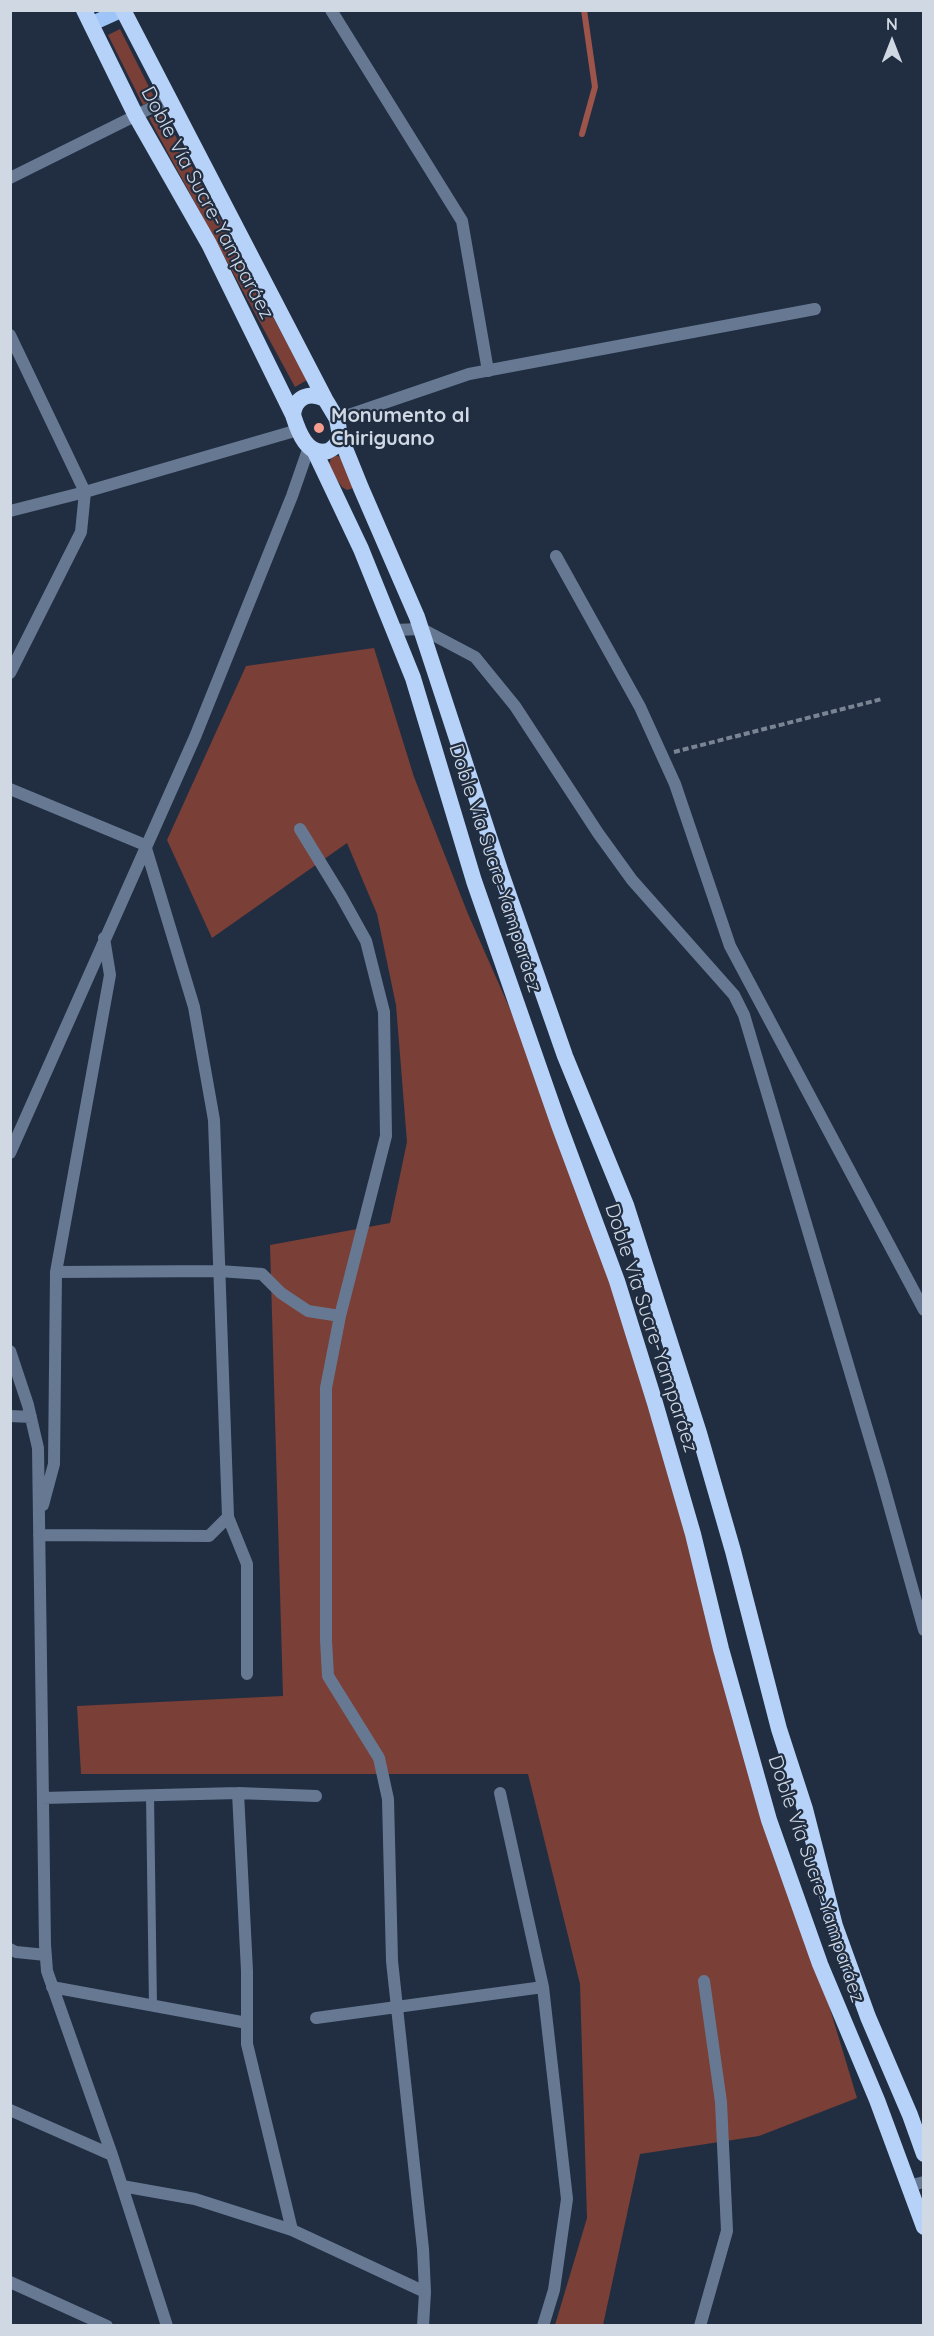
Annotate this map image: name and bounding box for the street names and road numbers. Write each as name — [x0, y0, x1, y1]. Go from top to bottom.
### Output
street label: Doble Vía Sucre-Yamparáez — [135, 83, 279, 323]
street label: Doble Vía Sucre-Yamparáez — [443, 741, 547, 995]
street label: Doble Vía Sucre-Yamparáez — [599, 1201, 703, 1455]
street label: Doble Vía Sucre-Yamparáez — [762, 1752, 870, 2006]

